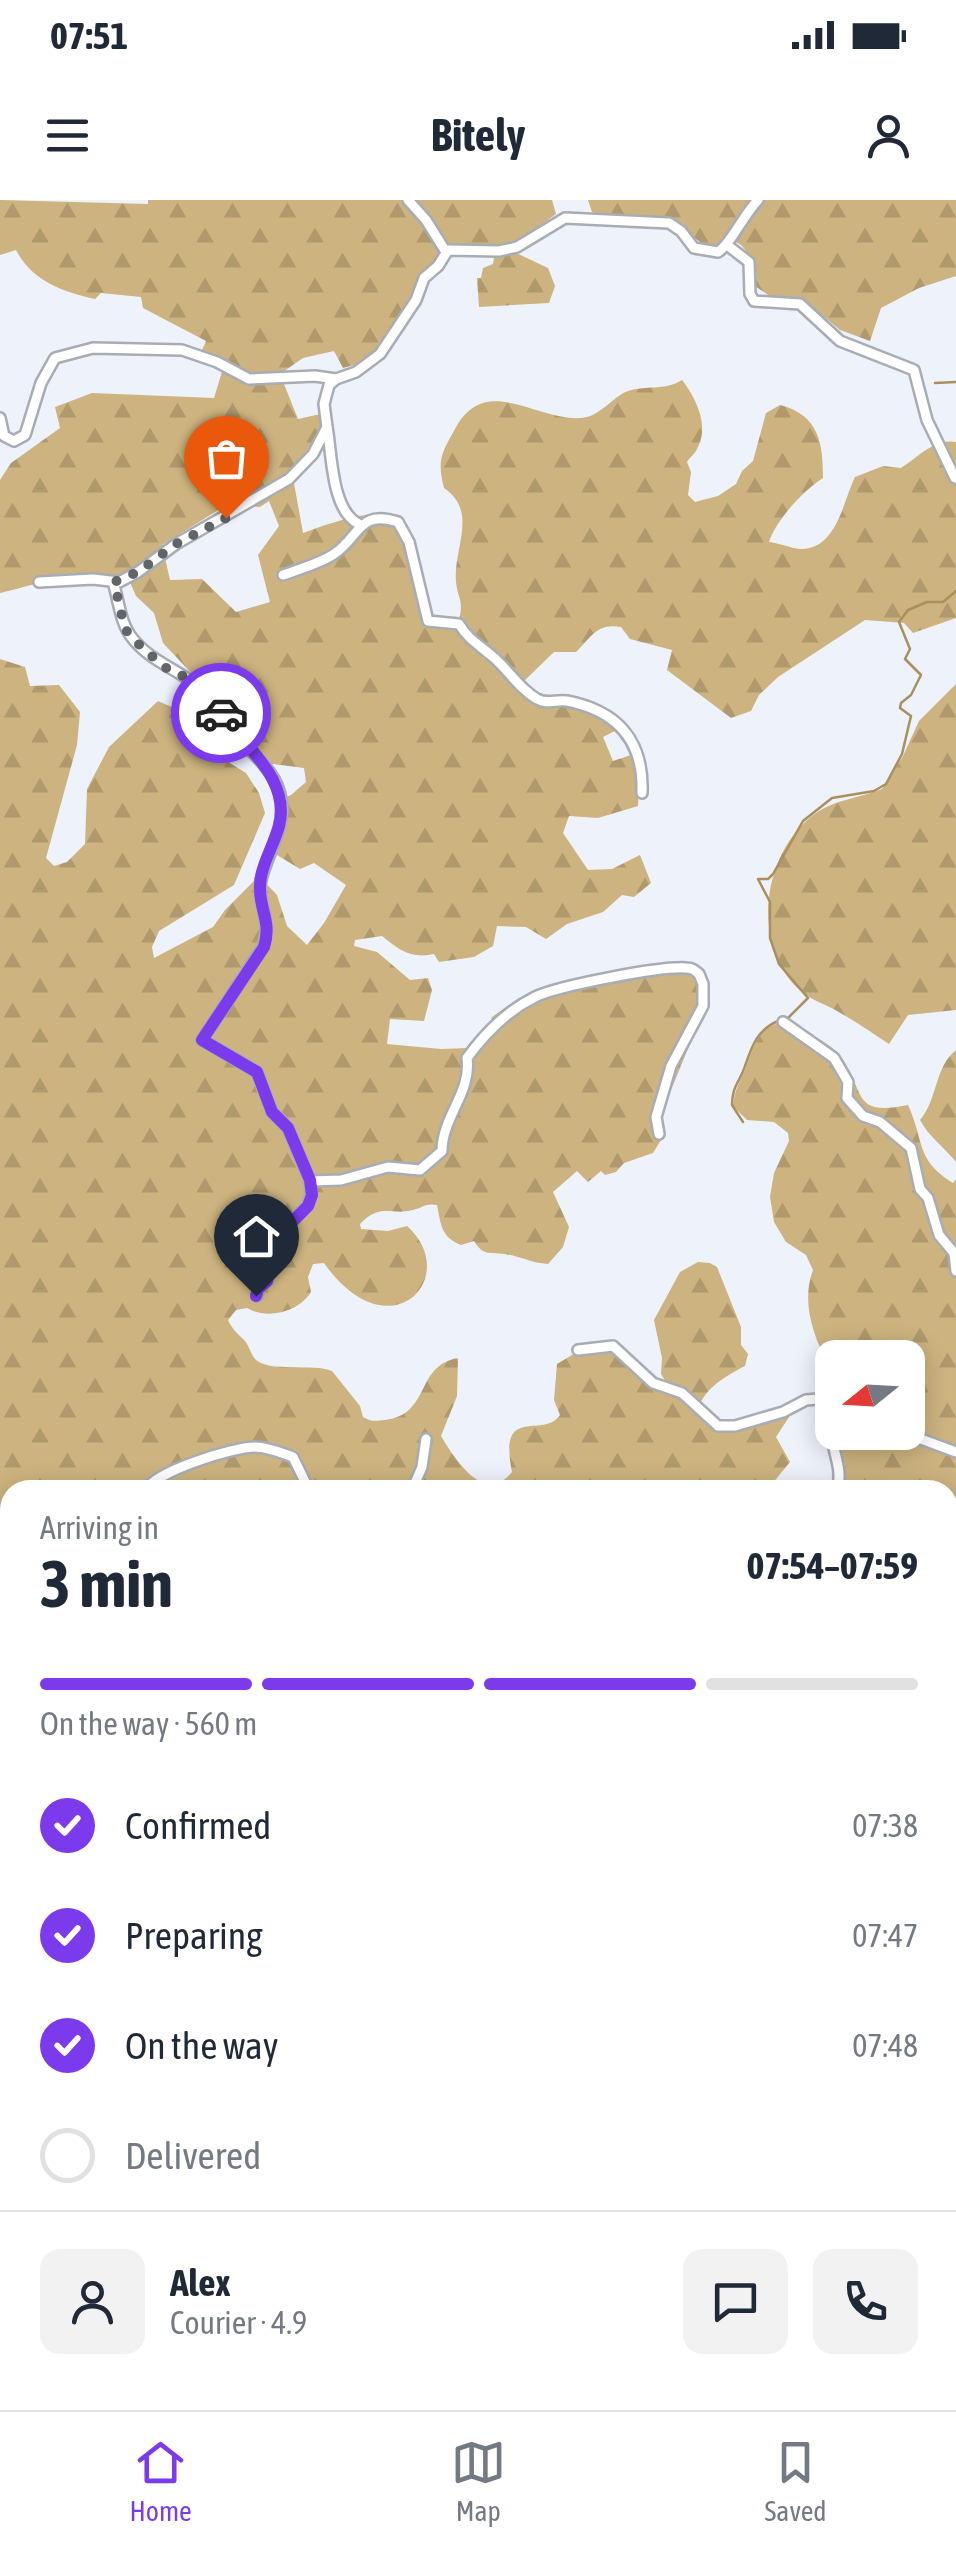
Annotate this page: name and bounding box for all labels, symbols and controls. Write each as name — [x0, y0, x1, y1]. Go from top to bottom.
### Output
text: 07:51 — [50, 14, 128, 57]
icon: menu — [40, 108, 95, 163]
icon: person — [861, 108, 916, 163]
text: Bitely — [431, 109, 525, 161]
pin — [184, 416, 269, 519]
icon: bag — [199, 431, 254, 486]
courier — [171, 663, 271, 763]
icon: car — [194, 686, 249, 741]
pin — [214, 1194, 299, 1297]
icon: home — [229, 1209, 284, 1264]
north arrow — [815, 1340, 925, 1450]
map controls — [815, 1340, 925, 1450]
text: Arriving in — [40, 1509, 159, 1546]
text: 07:54–07:59 — [746, 1544, 918, 1587]
text: 3 min — [40, 1546, 173, 1621]
text: On the way · 560 m — [40, 1705, 257, 1742]
icon: check — [40, 1798, 95, 1853]
text: Confirmed — [125, 1804, 271, 1847]
text: 07:38 — [852, 1807, 918, 1844]
icon: check — [40, 1908, 95, 1963]
text: Preparing — [125, 1914, 263, 1957]
text: 07:47 — [852, 1917, 918, 1954]
icon: check — [40, 2018, 95, 2073]
text: On the way — [125, 2024, 278, 2067]
text: 07:48 — [852, 2027, 918, 2064]
text: Delivered — [125, 2134, 261, 2177]
button: person — [40, 2249, 145, 2354]
button: chat — [683, 2249, 788, 2354]
button: phone — [813, 2249, 918, 2354]
text: Alex — [170, 2261, 231, 2304]
text: Courier · 4.9 — [170, 2304, 307, 2341]
tab: Home — [129, 2435, 192, 2527]
tab: Map — [451, 2435, 506, 2527]
tab: Saved — [765, 2435, 827, 2527]

